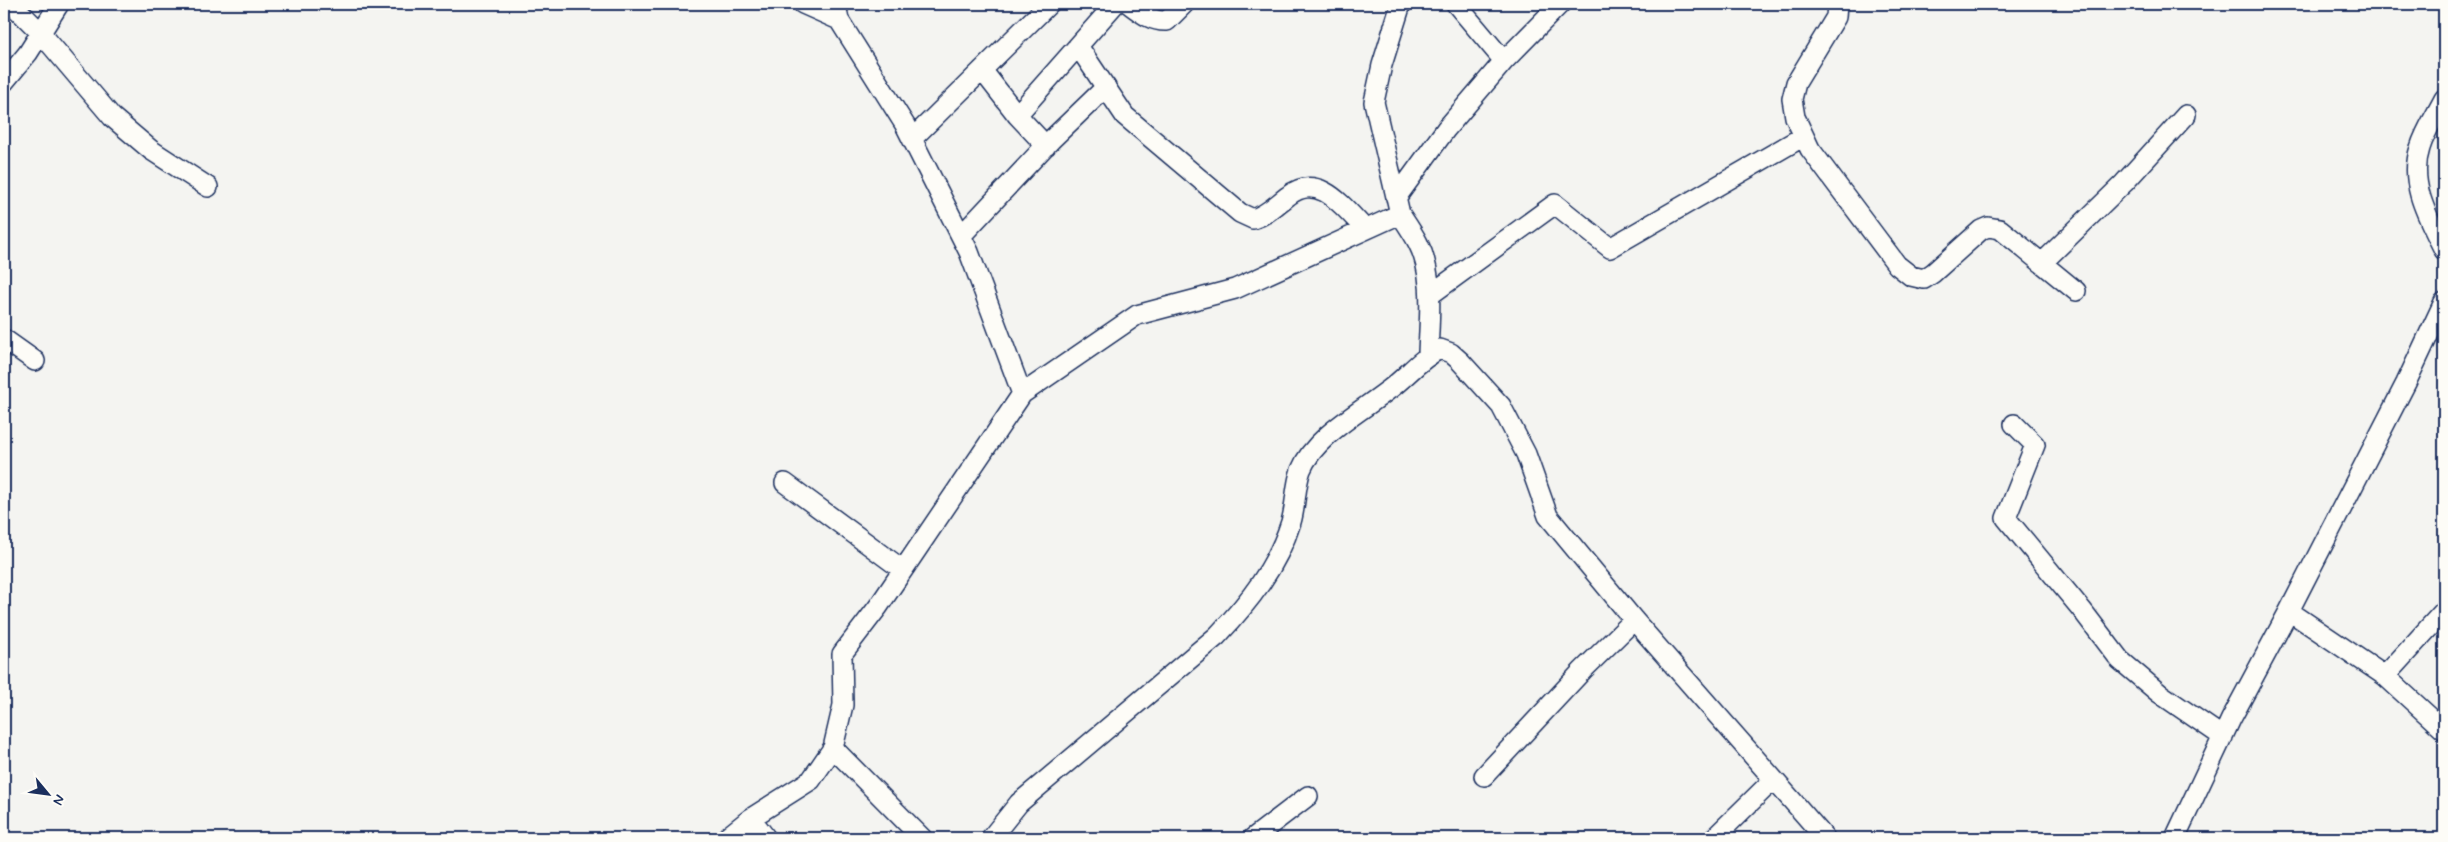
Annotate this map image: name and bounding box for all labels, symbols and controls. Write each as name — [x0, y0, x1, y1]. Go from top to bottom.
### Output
north arrow — [22, 770, 72, 820]
text: N — [48, 791, 69, 808]

